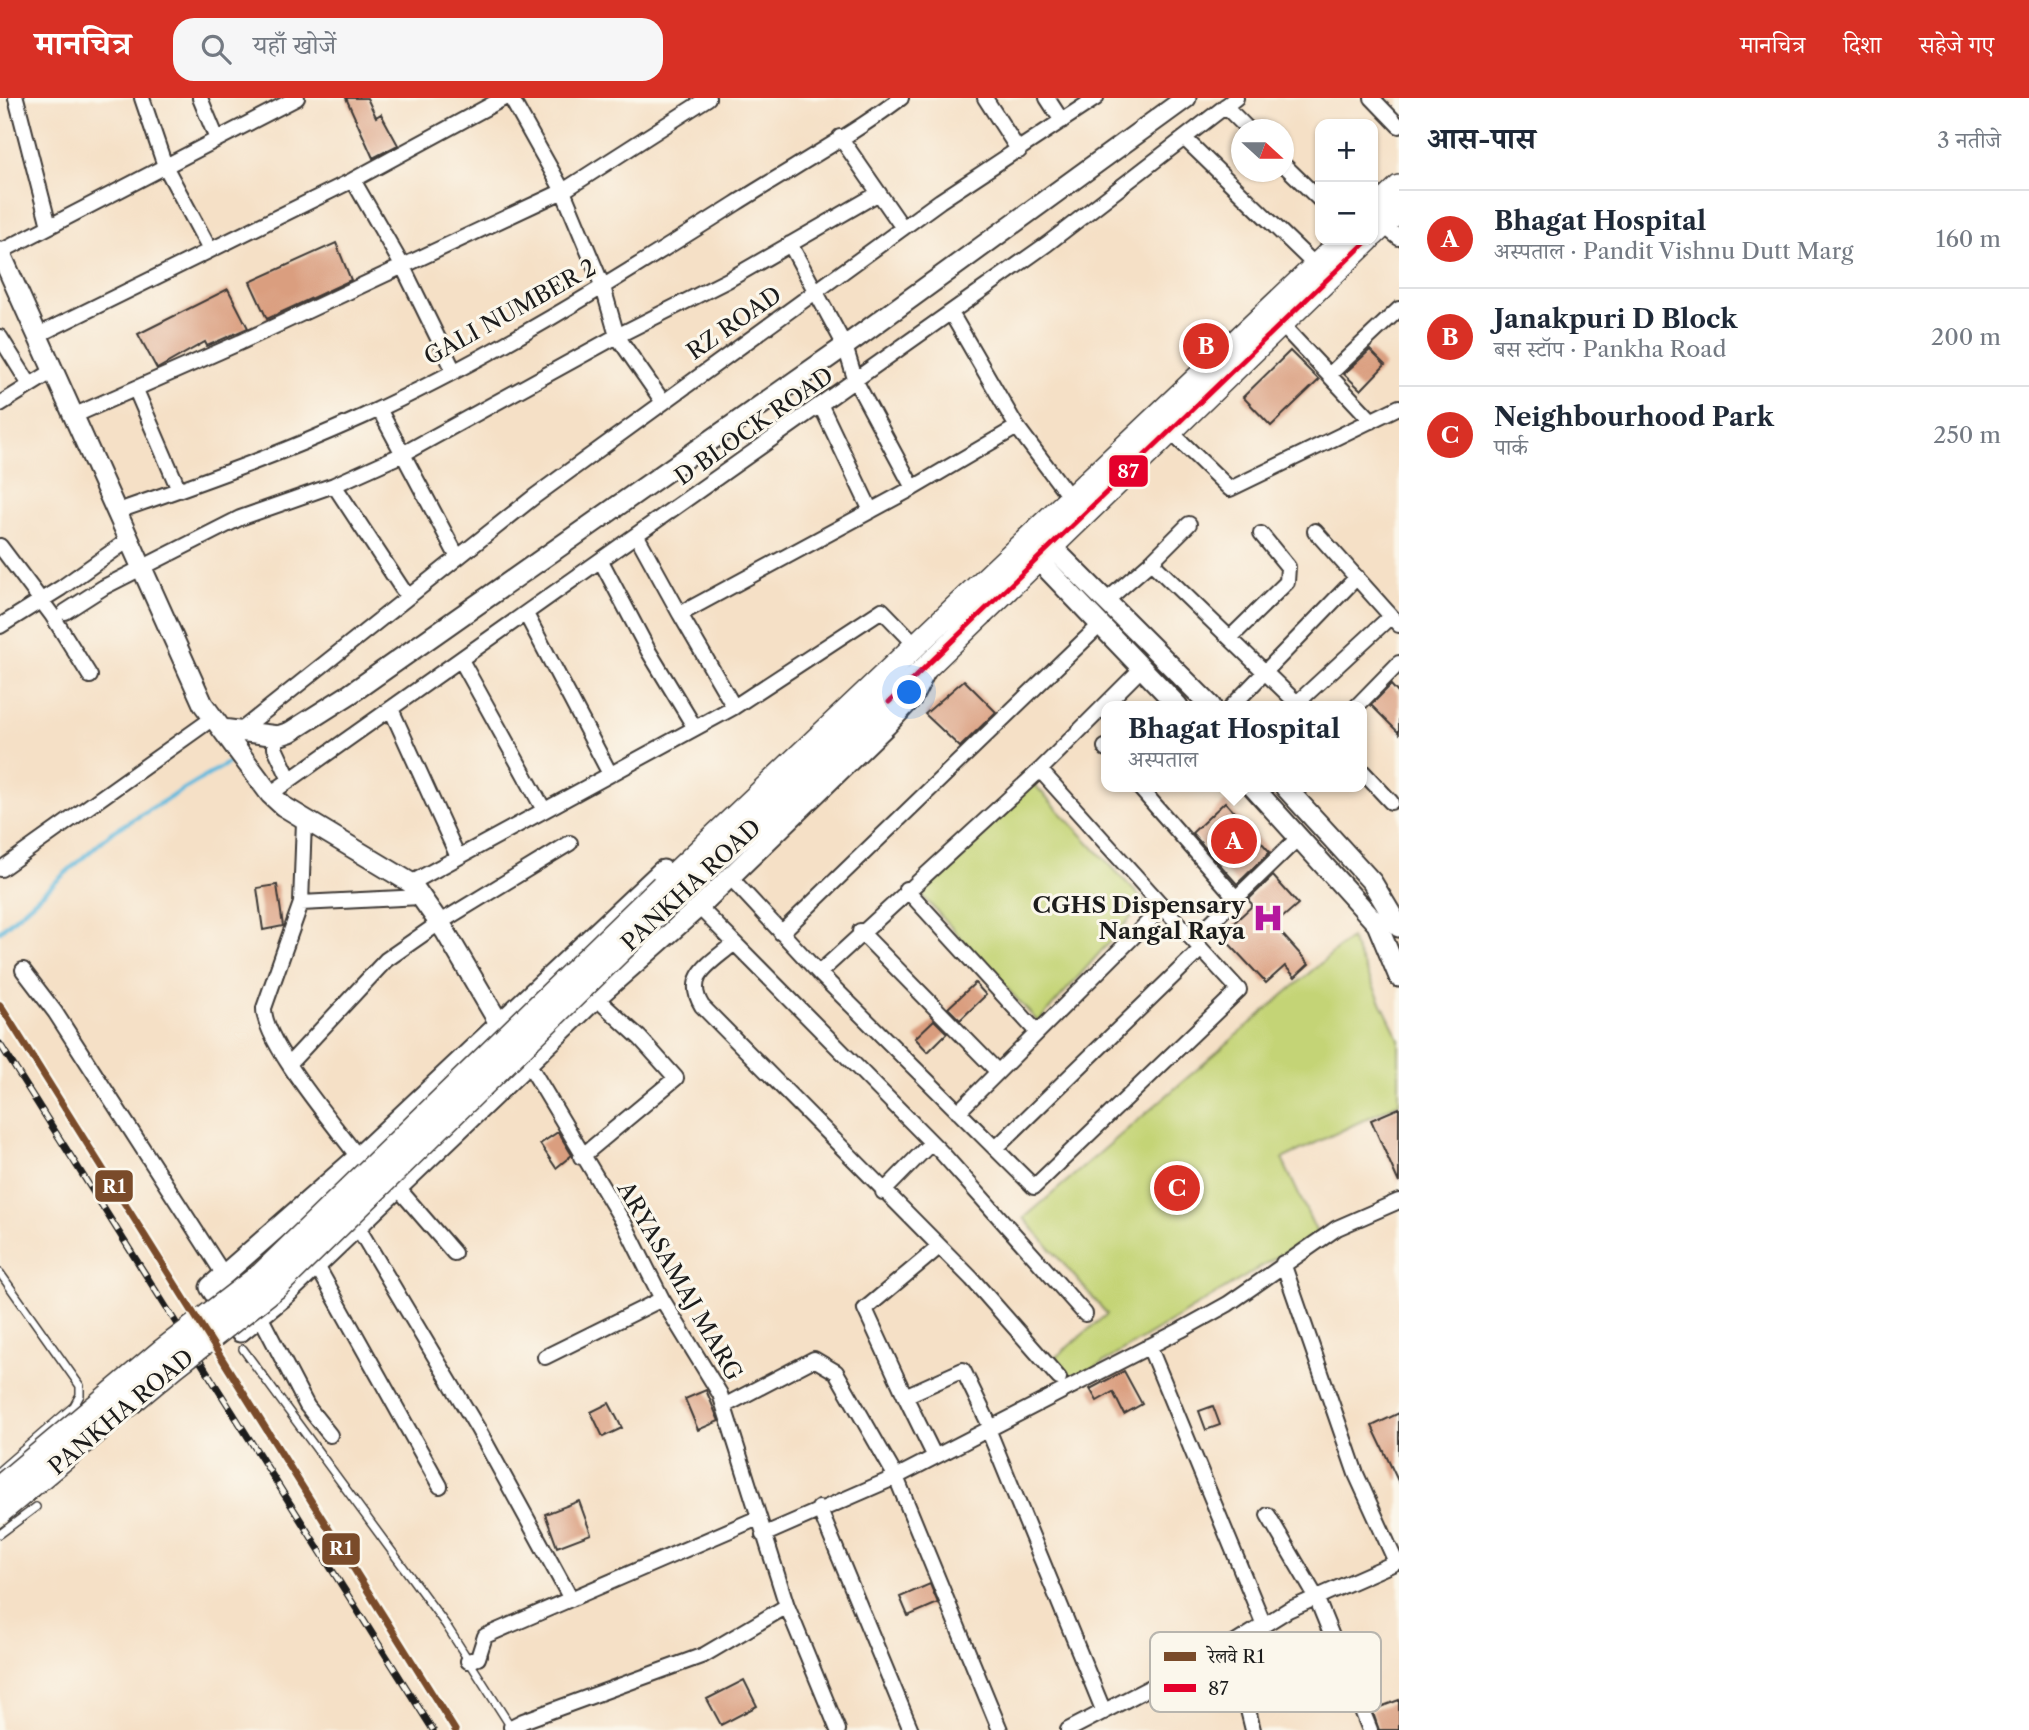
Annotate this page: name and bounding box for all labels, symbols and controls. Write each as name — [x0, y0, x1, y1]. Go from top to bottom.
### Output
search box — [173, 18, 663, 81]
text: मानचित्र — [35, 23, 131, 64]
text: यहाँ खोजें — [253, 29, 336, 61]
icon: search — [197, 30, 235, 68]
text: मानचित्र — [1740, 30, 1805, 59]
text: दिशा — [1843, 30, 1881, 59]
text: सहेजे गए — [1919, 30, 1994, 59]
north arrow — [1231, 119, 1294, 182]
map controls — [1315, 119, 1378, 245]
button: + — [1315, 119, 1378, 182]
text: आस-पास — [1427, 120, 1536, 157]
text: 3 नतीजे — [1937, 126, 2001, 154]
button: − — [1315, 182, 1378, 245]
text: Bhagat Hospital — [1494, 205, 1706, 237]
text: A — [1441, 225, 1459, 253]
text: 160 m — [1936, 225, 2001, 253]
text: अस्पताल · Pandit Vishnu Dutt Marg — [1494, 237, 1853, 265]
street label: GALI NUMBER 2 — [419, 253, 601, 371]
street label: RZ ROAD — [681, 280, 787, 366]
text: Janakpuri D Block — [1494, 303, 1737, 335]
pin: B — [1183, 320, 1229, 372]
text: B — [1441, 323, 1459, 351]
text: 200 m — [1931, 323, 2001, 351]
text: बस स्टॉप · Pankha Road — [1494, 335, 1726, 363]
street label: D BLOCK ROAD — [669, 361, 839, 491]
text: Neighbourhood Park — [1494, 401, 1774, 433]
text: C — [1441, 421, 1459, 449]
text: 250 m — [1933, 421, 2001, 449]
text: पार्क — [1494, 433, 1528, 461]
line badge: 87 — [1108, 454, 1149, 488]
text: 87 — [1117, 460, 1139, 483]
your location — [892, 675, 926, 709]
popup — [1101, 701, 1367, 792]
text: Bhagat Hospital — [1128, 713, 1340, 745]
text: अस्पताल — [1128, 745, 1198, 773]
street label: PANKHA ROAD — [615, 813, 767, 957]
pin: A — [1211, 815, 1257, 867]
place label: CGHS Dispensary Nangal Raya — [1032, 891, 1246, 945]
hospital icon: CGHS Dispensary Nangal Raya — [1251, 901, 1285, 935]
pin: C — [1154, 1162, 1200, 1214]
line badge: R1 — [94, 1169, 134, 1203]
text: R1 — [102, 1175, 126, 1198]
street label: ARYASAMAJ MARG — [611, 1176, 748, 1385]
street label: PANKHA ROAD — [43, 1343, 199, 1481]
line badge: R1 — [321, 1532, 361, 1566]
text: R1 — [329, 1537, 353, 1560]
legend — [1150, 1632, 1381, 1712]
text: रेलवे R1 — [1206, 1645, 1265, 1668]
text: 87 — [1208, 1677, 1229, 1700]

